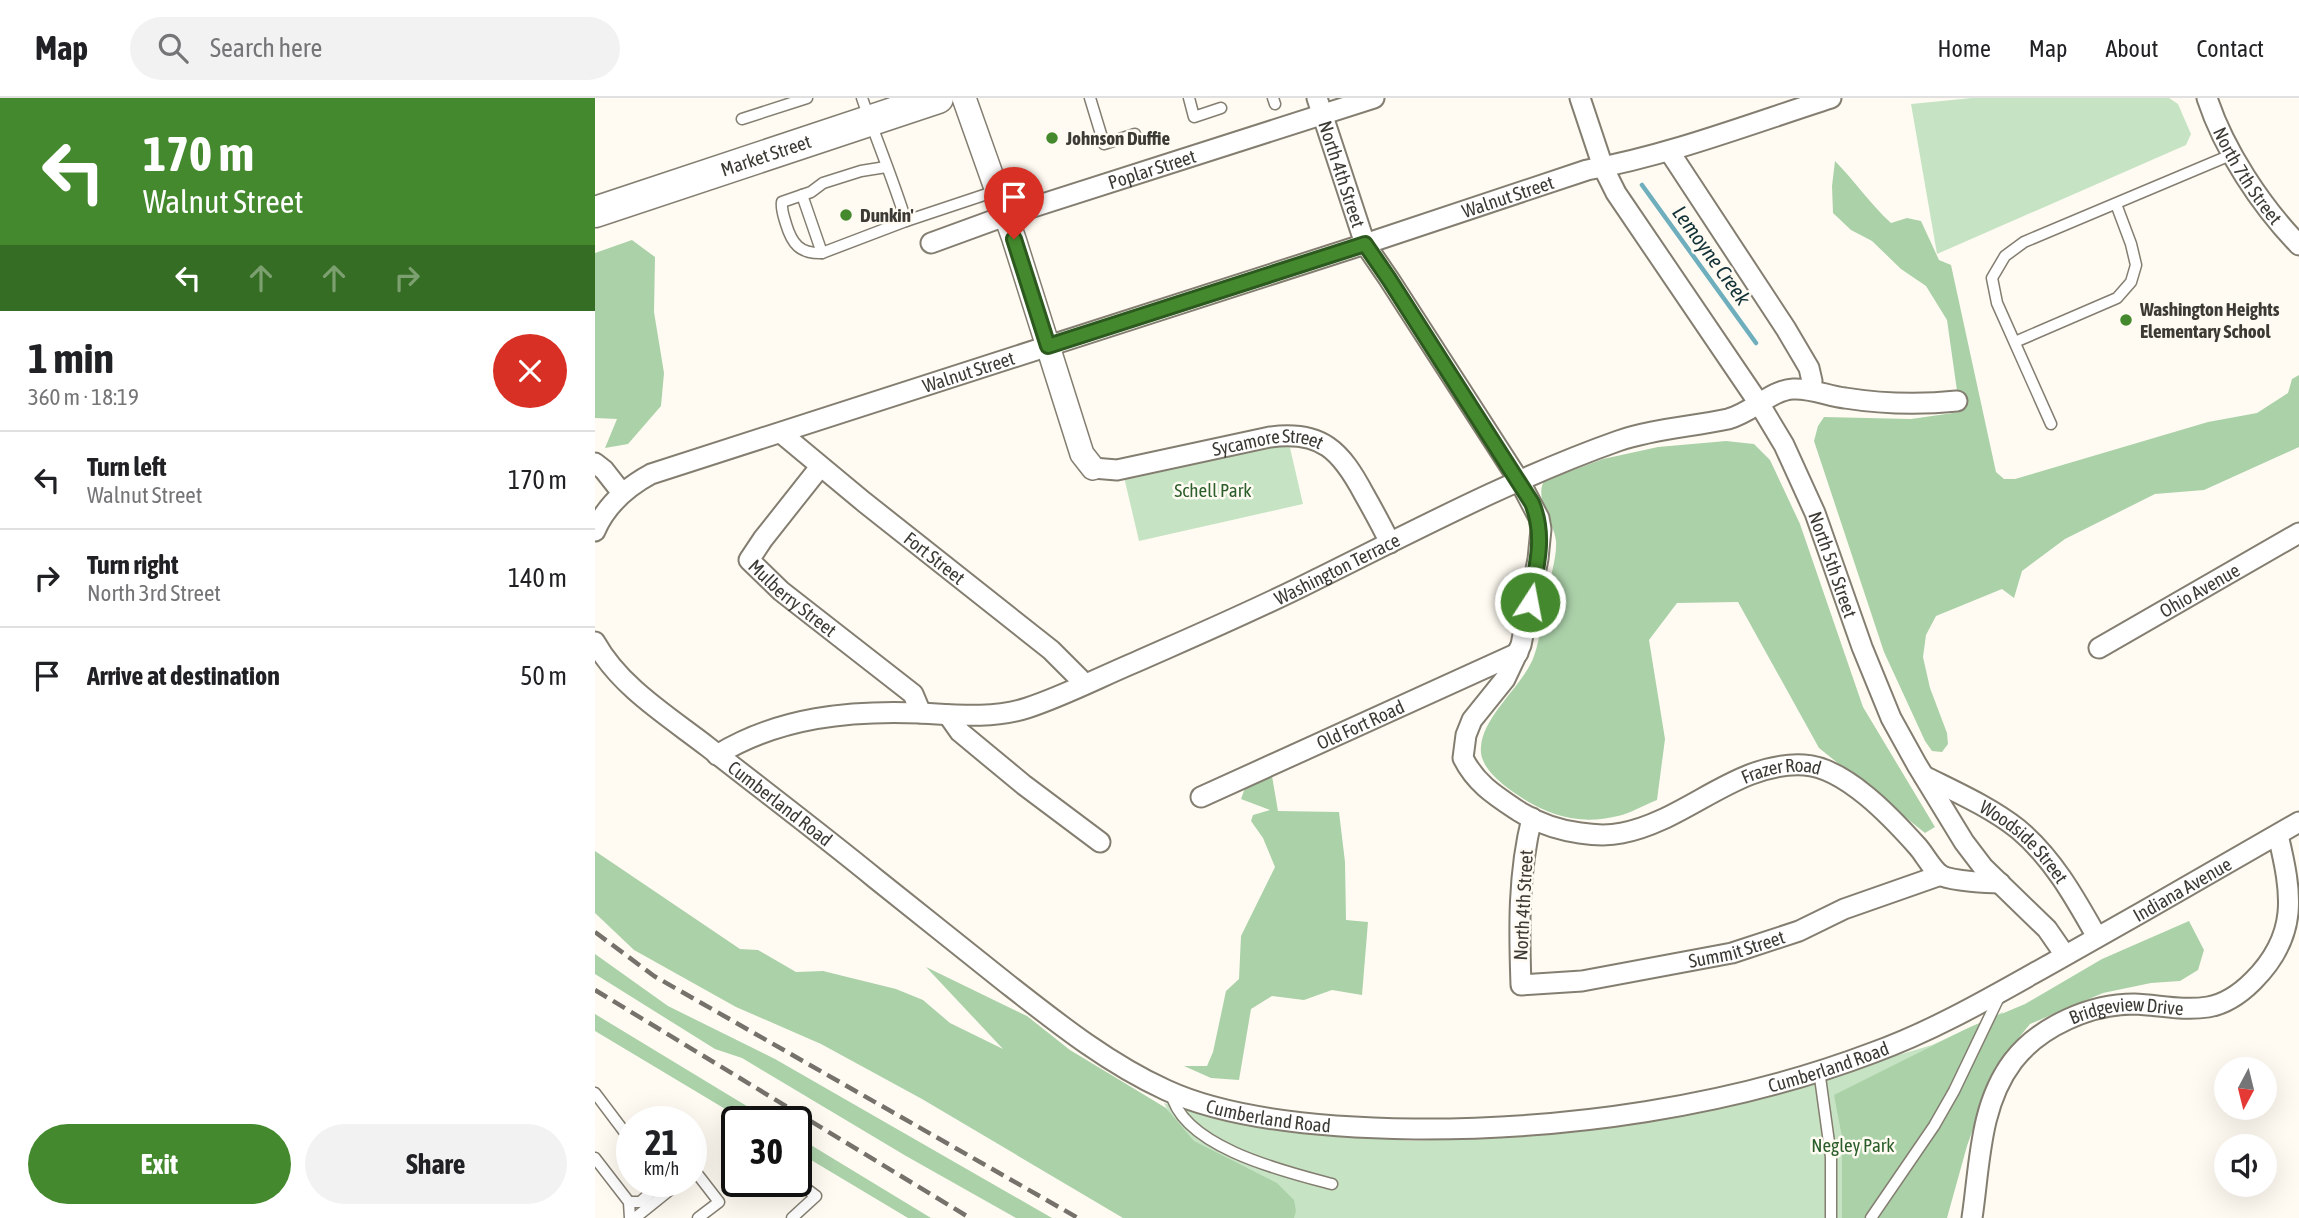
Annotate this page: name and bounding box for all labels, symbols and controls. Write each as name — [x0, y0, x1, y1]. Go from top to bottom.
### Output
search box — [130, 17, 620, 80]
text: Map — [35, 29, 88, 67]
icon: search — [154, 29, 192, 67]
text: Search here — [210, 33, 322, 63]
text: Home — [1937, 35, 1991, 62]
text: Map — [2029, 35, 2067, 62]
text: About — [2105, 35, 2158, 62]
text: Contact — [2196, 35, 2264, 62]
street label: North 4th Street — [1314, 118, 1370, 230]
street label: North 7th Street — [2209, 124, 2287, 229]
text: 170 m — [143, 125, 254, 181]
icon: left — [28, 126, 119, 217]
place label: Johnson Duffie — [1065, 127, 1170, 149]
street label: Market Street — [718, 130, 814, 180]
marker: Johnson Duffie — [1044, 130, 1060, 146]
street label: Poplar Street — [1105, 145, 1199, 193]
pin — [984, 167, 1044, 239]
street label: Walnut Street — [1459, 171, 1556, 222]
icon: arrive — [995, 178, 1033, 216]
text: Walnut Street — [143, 183, 303, 220]
water label: Lemoyne Creek — [1668, 201, 1756, 310]
place label: Dunkin' — [860, 204, 914, 226]
marker: Dunkin' — [838, 207, 854, 223]
icon: left — [169, 259, 207, 297]
icon: ahead — [242, 259, 280, 297]
icon: ahead — [315, 259, 353, 297]
icon: right — [388, 259, 426, 297]
place label: Washington Heights Elementary School — [2139, 298, 2280, 342]
marker: Washington Heights Elementary School — [2118, 312, 2134, 328]
text: 1 min — [28, 334, 114, 382]
button: close — [493, 334, 567, 408]
street label: Walnut Street — [920, 347, 1017, 397]
text: 360 m · 18:19 — [28, 384, 139, 410]
street label: Sycamore Street — [1210, 425, 1327, 460]
text: Turn left — [87, 452, 167, 482]
icon: left — [28, 461, 66, 499]
text: 170 m — [508, 465, 567, 495]
park label: Schell Park — [1174, 479, 1252, 501]
text: Walnut Street — [87, 482, 202, 508]
street label: North 5th Street — [1804, 509, 1862, 620]
street label: Fort Street — [900, 527, 969, 589]
street label: Washington Terrace — [1271, 529, 1403, 609]
text: Turn right — [87, 550, 178, 580]
street label: Mulberry Street — [744, 555, 841, 641]
street label: Ohio Avenue — [2156, 558, 2244, 622]
icon: right — [28, 559, 66, 597]
text: 140 m — [508, 563, 567, 593]
position arrow — [1493, 565, 1567, 639]
text: North 3rd Street — [87, 580, 221, 606]
icon: arrive — [28, 657, 66, 695]
text: Arrive at destination — [87, 661, 280, 691]
text: 50 m — [520, 661, 567, 691]
street label: Old Fort Road — [1313, 695, 1408, 754]
street label: Frazer Road — [1738, 754, 1824, 788]
street label: Cumberland Road — [724, 756, 837, 851]
street label: Woodside Street — [1976, 796, 2073, 887]
street label: North 4th Street — [1509, 849, 1537, 961]
street label: Indiana Avenue — [2129, 852, 2235, 926]
street label: Summit Street — [1687, 925, 1787, 972]
street label: Bridgeview Drive — [2066, 993, 2184, 1028]
street label: Cumberland Road — [1766, 1037, 1892, 1097]
north arrow — [2214, 1057, 2277, 1120]
map controls — [2214, 1057, 2277, 1197]
street label: Cumberland Road — [1204, 1094, 1332, 1136]
speed limit sign: 30 — [721, 1106, 812, 1197]
text: 21 — [645, 1122, 678, 1162]
button: Exit — [28, 1124, 291, 1204]
button: Share — [305, 1124, 567, 1204]
park label: Negley Park — [1811, 1134, 1895, 1156]
button: sound — [2214, 1134, 2277, 1197]
text: km/h — [644, 1158, 679, 1179]

